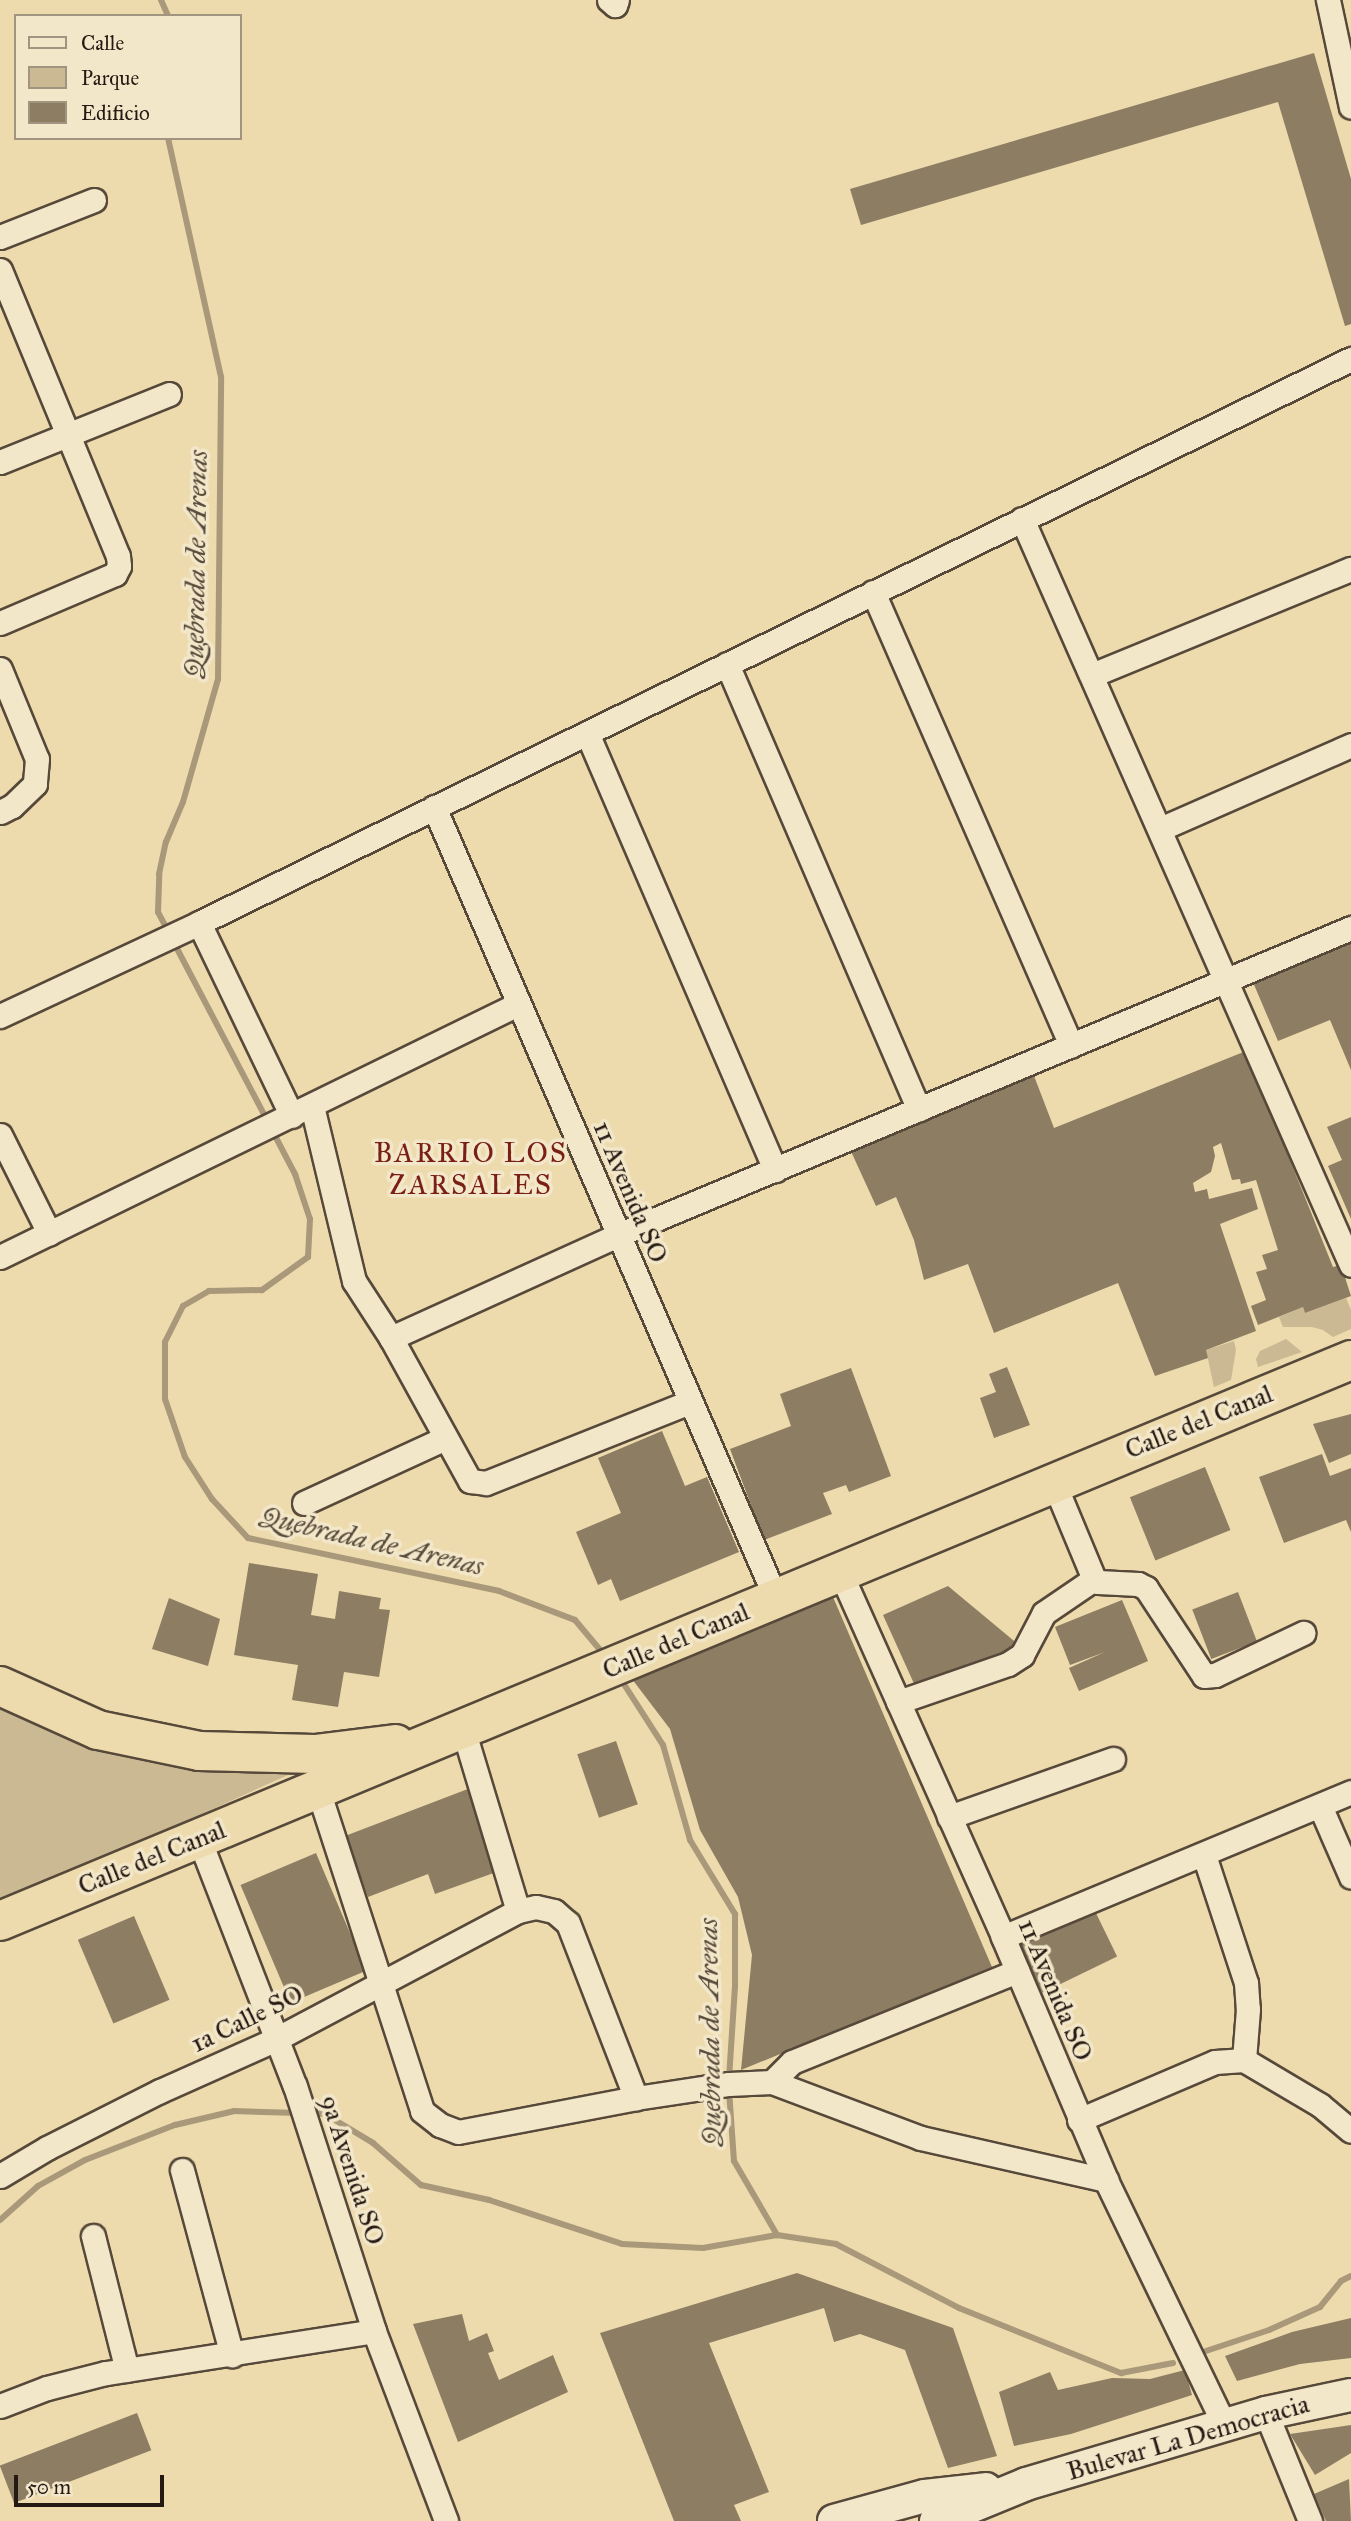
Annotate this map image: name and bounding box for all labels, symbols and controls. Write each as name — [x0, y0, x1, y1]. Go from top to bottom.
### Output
legend — [14, 14, 242, 140]
text: Calle — [81, 30, 124, 56]
text: Parque — [81, 65, 139, 91]
text: Edificio — [81, 100, 150, 126]
water label: Quebrada de Arenas — [177, 450, 215, 678]
street label: 11 Avenida SO — [586, 1116, 674, 1268]
district label: BARRIO LOS ZARSALES — [375, 1136, 567, 1202]
street label: Calle del Canal — [1121, 1378, 1277, 1466]
water label: Quebrada de Arenas — [257, 1499, 487, 1583]
street label: Calle del Canal — [598, 1596, 754, 1686]
street label: Calle del Canal — [74, 1814, 230, 1902]
street label: 11 Avenida SO — [1011, 1914, 1099, 2066]
water label: Quebrada de Arenas — [691, 1918, 729, 2146]
street label: 1a Calle SO — [186, 1979, 308, 2059]
street label: 9a Avenida SO — [313, 2091, 391, 2249]
street label: Bulevar La Democracia — [1063, 2388, 1313, 2488]
scale bar — [18, 2462, 168, 2506]
text: 50 m — [27, 2474, 71, 2500]

